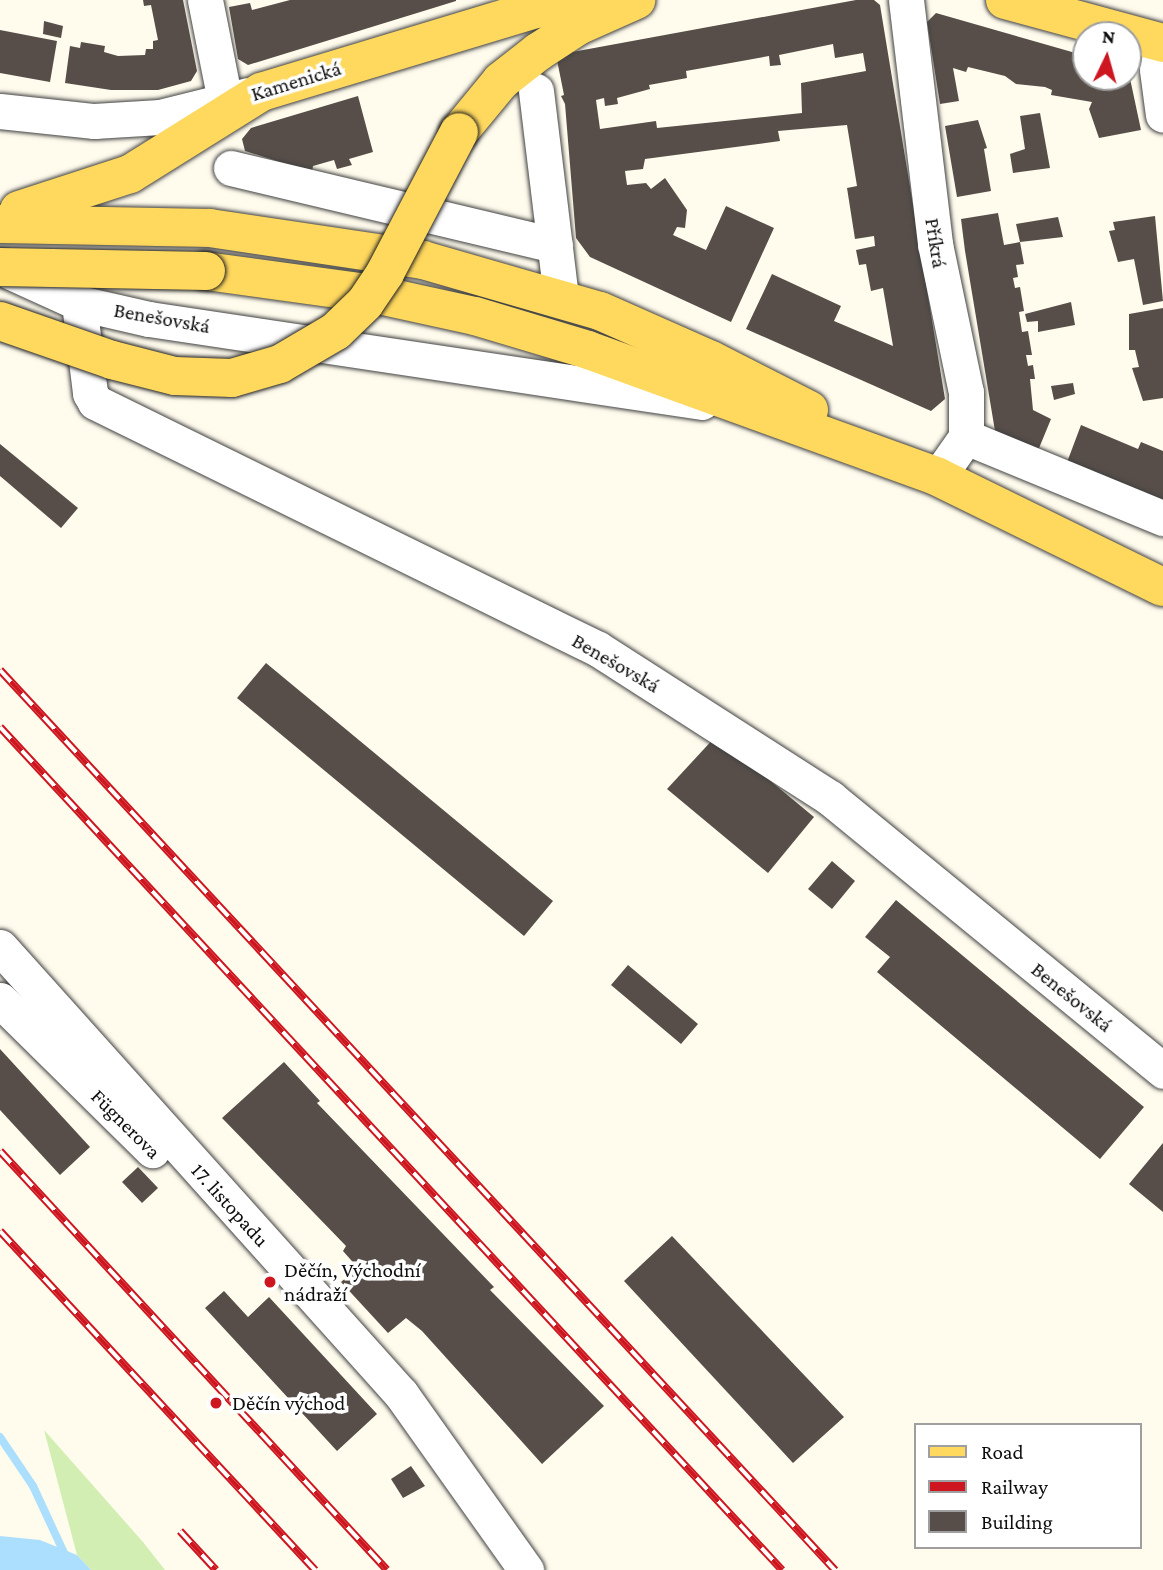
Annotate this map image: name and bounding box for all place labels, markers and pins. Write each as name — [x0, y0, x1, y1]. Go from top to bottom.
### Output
place label: Děčín, Východní nádraží — [284, 1257, 421, 1307]
marker: Děčín, Východní nádraží — [262, 1274, 278, 1290]
place label: Děčín východ — [232, 1390, 345, 1416]
marker: Děčín východ — [206, 1393, 226, 1413]

